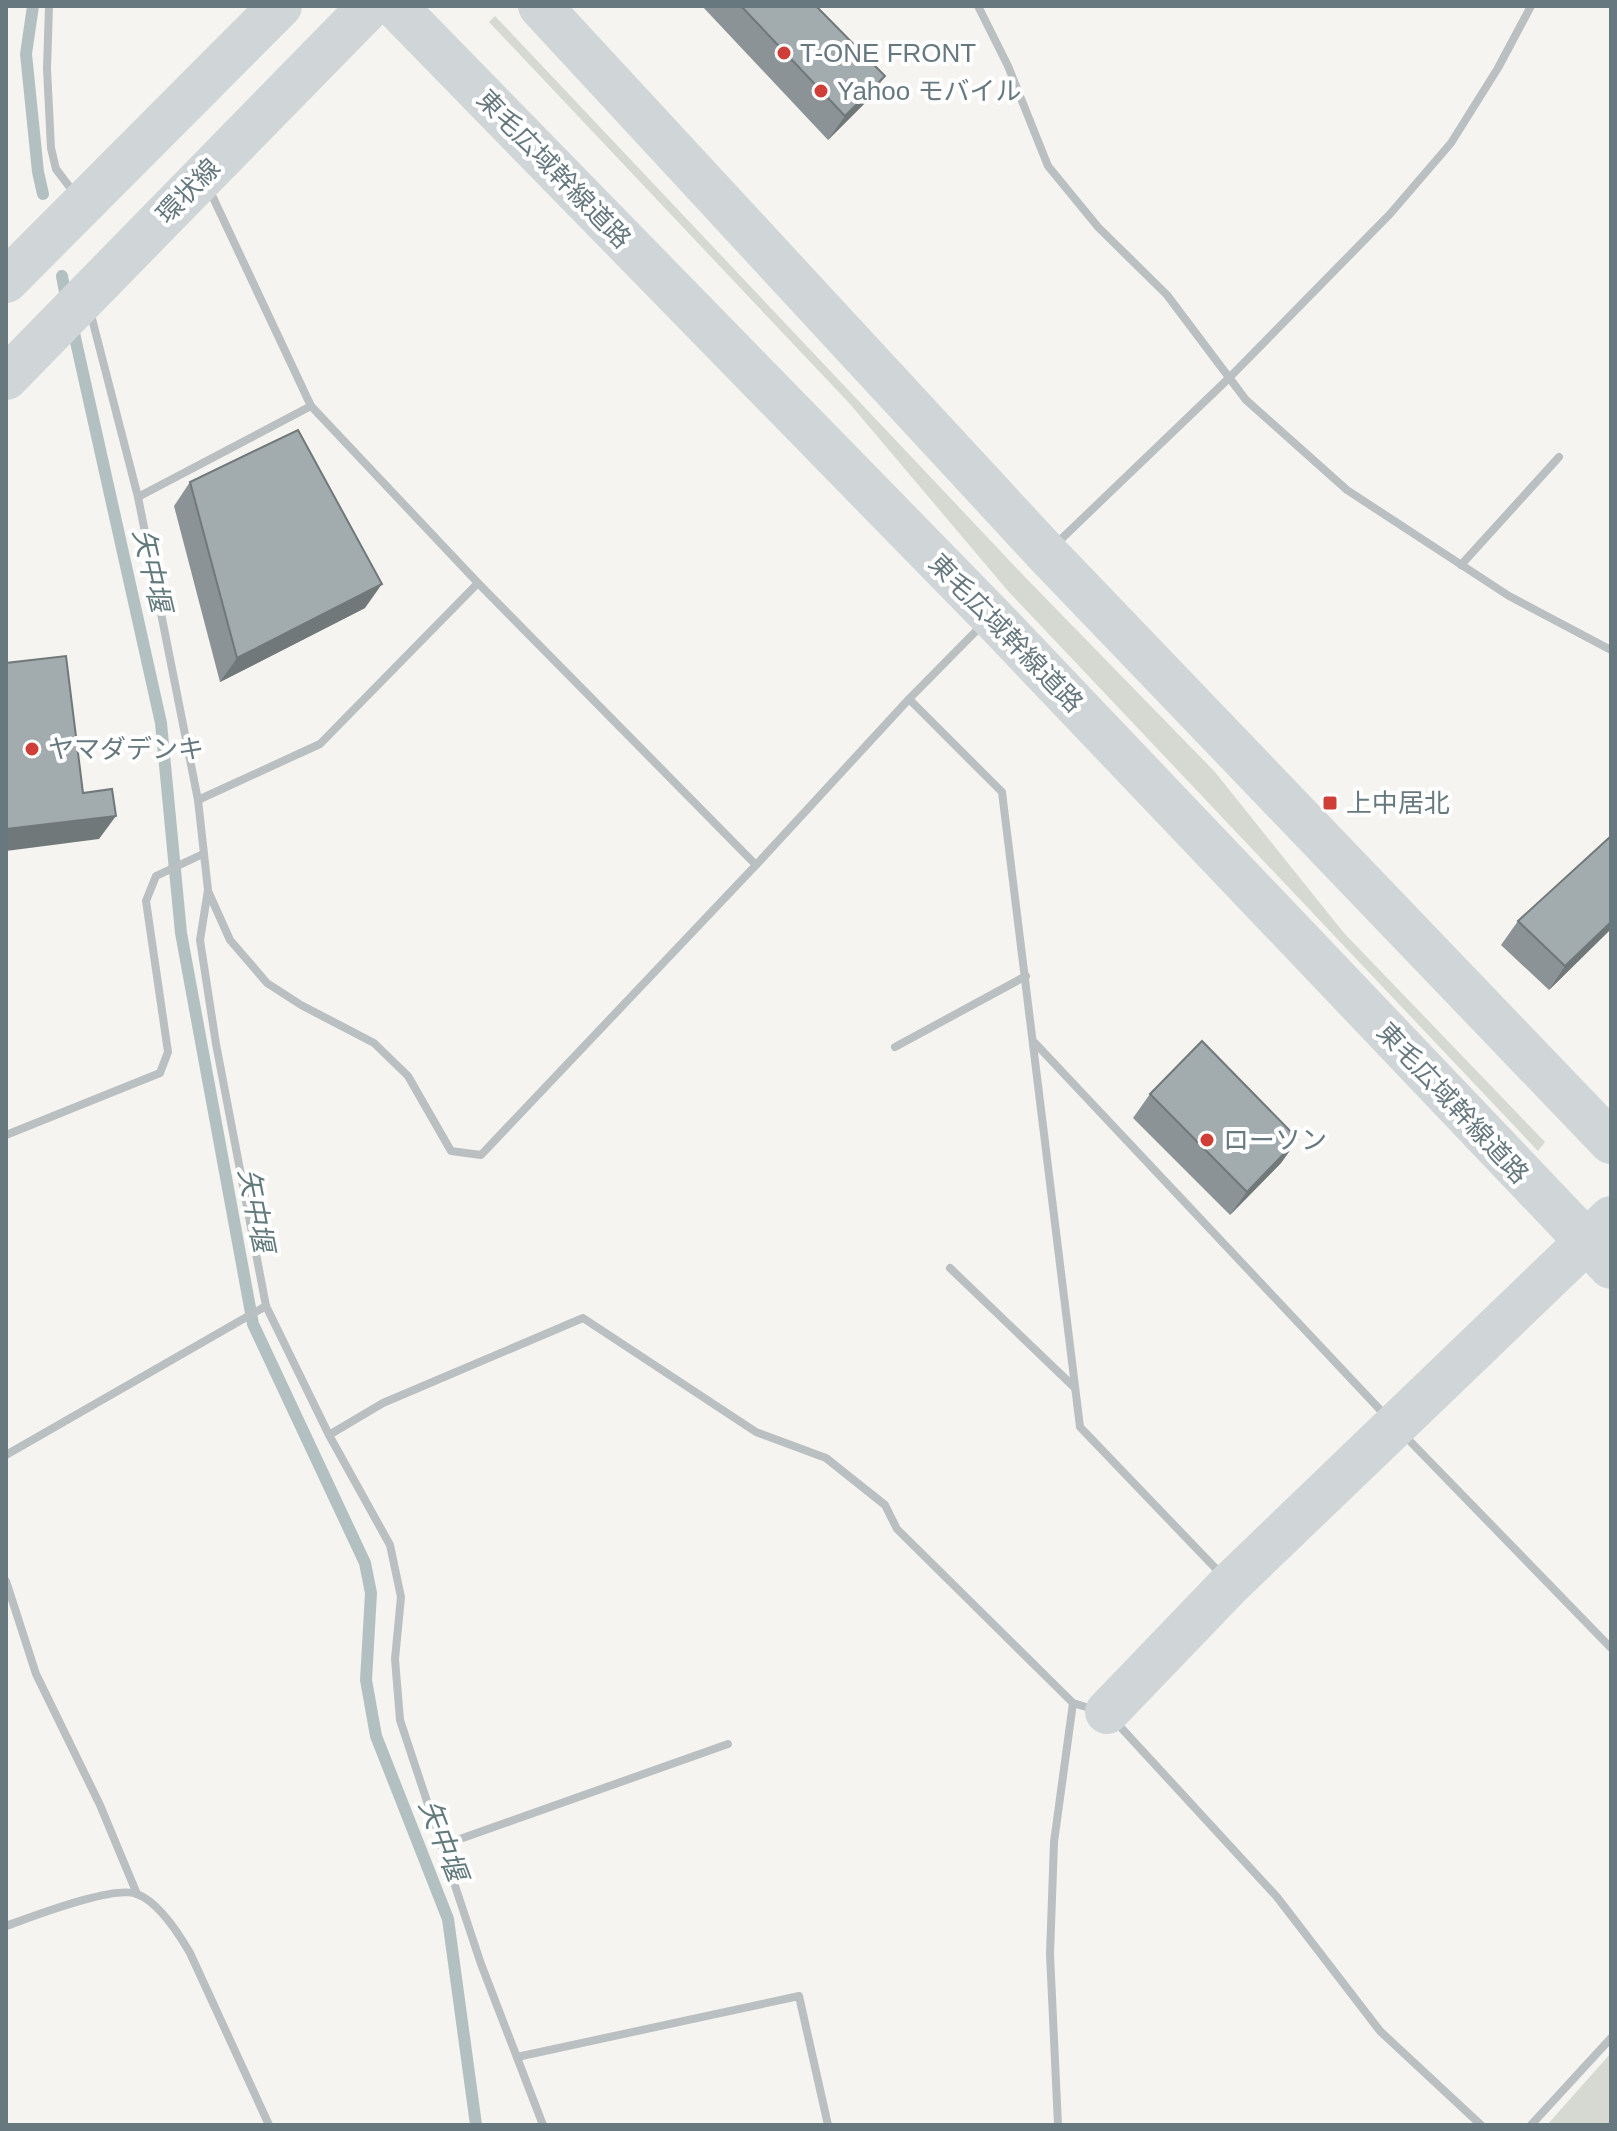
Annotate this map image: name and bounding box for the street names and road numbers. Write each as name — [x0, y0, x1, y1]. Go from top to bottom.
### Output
street label: 東毛広域幹線道路 — [471, 84, 637, 254]
street label: 環状線 — [150, 153, 226, 229]
street label: 東毛広域幹線道路 — [923, 548, 1089, 718]
street label: 東毛広域幹線道路 — [1371, 1017, 1535, 1189]

